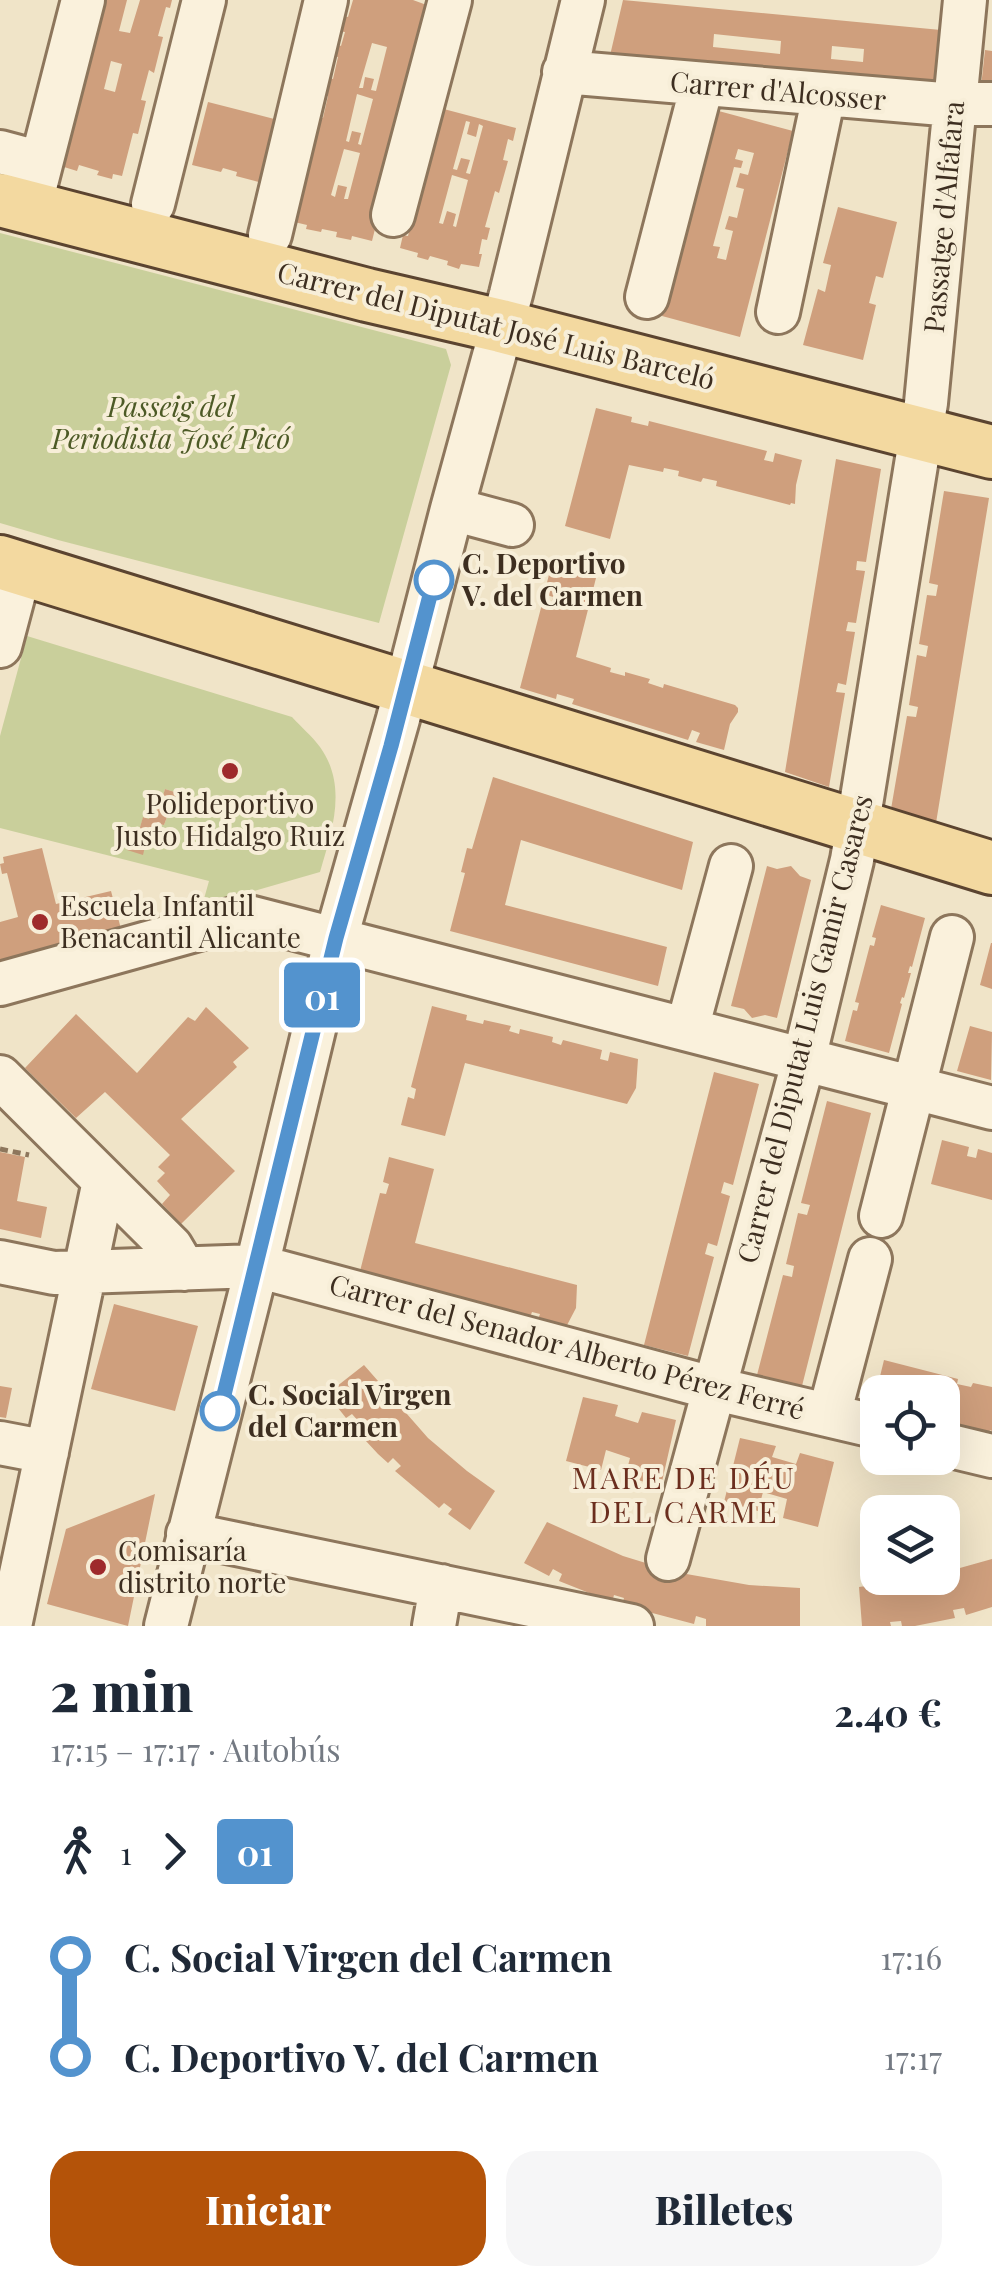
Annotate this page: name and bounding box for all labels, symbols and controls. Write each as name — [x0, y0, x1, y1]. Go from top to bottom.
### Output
street label: Carrer d'Alcosser — [669, 62, 888, 117]
street label: Passatge d'Alfafara — [914, 99, 971, 334]
street label: Carrer del Diputat José Luis Barceló — [274, 252, 719, 397]
park label: Passeig del Periodista José Picó — [51, 387, 291, 456]
place label: C. Deportivo V. del Carmen — [461, 544, 643, 613]
marker: C. Deportivo V. del Carmen — [415, 561, 453, 599]
marker: Polideportivo Justo Hidalgo Ruiz — [219, 760, 241, 782]
place label: Polideportivo Justo Hidalgo Ruiz — [114, 784, 345, 853]
street label: Carrer del Diputat Luis Gamir Casares — [727, 791, 880, 1267]
place label: Escuela Infantil Benacantil Alicante — [60, 886, 301, 955]
marker: Escuela Infantil Benacantil Alicante — [29, 911, 51, 933]
line badge: 01 — [277, 962, 367, 1028]
text: 01 — [304, 972, 340, 1019]
street label: Carrer del Senador Alberto Pérez Ferré — [326, 1264, 809, 1427]
place label: C. Social Virgen del Carmen — [248, 1375, 451, 1444]
map controls — [860, 1375, 960, 1595]
button: locate — [860, 1375, 960, 1475]
marker: C. Social Virgen del Carmen — [201, 1392, 239, 1430]
district label: MARE DE DÉU DEL CARME — [572, 1457, 796, 1531]
button: layers — [860, 1495, 960, 1595]
place label: Comisaría distrito norte — [118, 1531, 286, 1600]
marker: Comisaría distrito norte — [87, 1556, 109, 1578]
text: 2 min — [50, 1652, 193, 1726]
text: 2.40 € — [834, 1686, 942, 1737]
text: 17:15 – 17:17 · Autobús — [50, 1727, 341, 1770]
icon: walk — [50, 1824, 105, 1879]
icon: forward — [147, 1824, 202, 1879]
text: 01 — [237, 1828, 273, 1875]
text: 1 — [120, 1830, 132, 1873]
text: C. Social Virgen del Carmen — [124, 1931, 612, 1982]
text: 17:16 — [880, 1935, 942, 1978]
text: C. Deportivo V. del Carmen — [124, 2031, 599, 2082]
text: 17:17 — [884, 2035, 942, 2078]
button: Iniciar — [50, 2151, 486, 2266]
button: Billetes — [506, 2151, 942, 2266]

